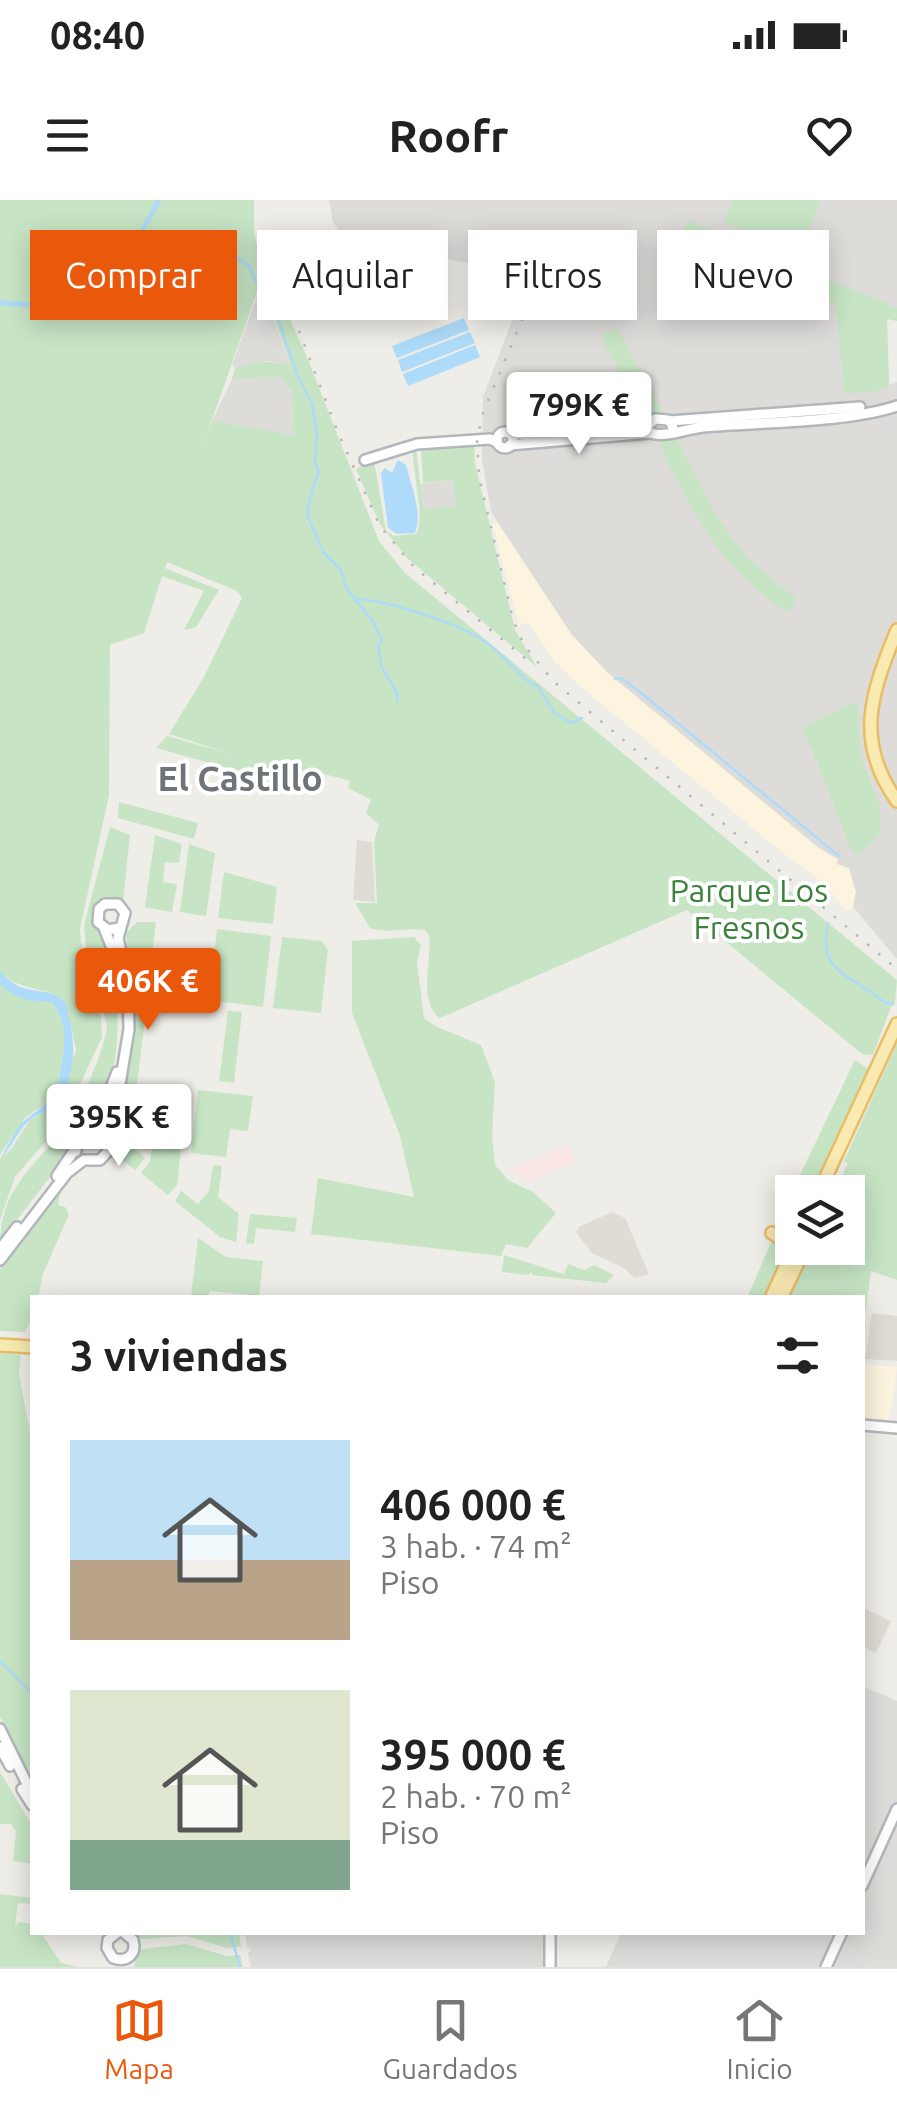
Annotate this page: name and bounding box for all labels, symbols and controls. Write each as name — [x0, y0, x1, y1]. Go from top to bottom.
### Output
text: 08:40 — [50, 14, 145, 56]
icon: menu — [40, 108, 95, 163]
icon: heart — [802, 108, 857, 163]
text: Roofr — [389, 110, 508, 161]
chip: Comprar — [30, 230, 237, 320]
chip: Alquilar — [257, 230, 448, 320]
chip: Filtros — [468, 230, 637, 320]
chip: Nuevo — [657, 230, 829, 320]
pin: 799K € — [498, 372, 660, 457]
text: 799K € — [528, 386, 630, 422]
district label: El Castillo — [158, 758, 322, 798]
park label: Parque Los Fresnos — [670, 872, 828, 945]
pin: 406K € — [67, 948, 229, 1033]
text: 406K € — [97, 962, 199, 998]
pin: 395K € — [38, 1084, 200, 1169]
text: 395K € — [68, 1098, 170, 1134]
map controls — [775, 1175, 865, 1265]
button: layers — [775, 1175, 865, 1265]
icon: filters — [770, 1328, 825, 1383]
text: 3 viviendas — [70, 1332, 288, 1379]
icon: home — [150, 1480, 270, 1600]
text: 406 000 € — [380, 1481, 566, 1528]
text: 3 hab. · 74 m² — [380, 1528, 572, 1564]
text: Piso — [380, 1564, 440, 1600]
icon: home — [150, 1730, 270, 1850]
text: 395 000 € — [380, 1731, 566, 1778]
text: 2 hab. · 70 m² — [380, 1778, 572, 1814]
text: Piso — [380, 1814, 440, 1850]
tab: Mapa — [104, 1993, 174, 2084]
tab: Guardados — [383, 1993, 518, 2084]
tab: Inicio — [726, 1993, 793, 2084]

